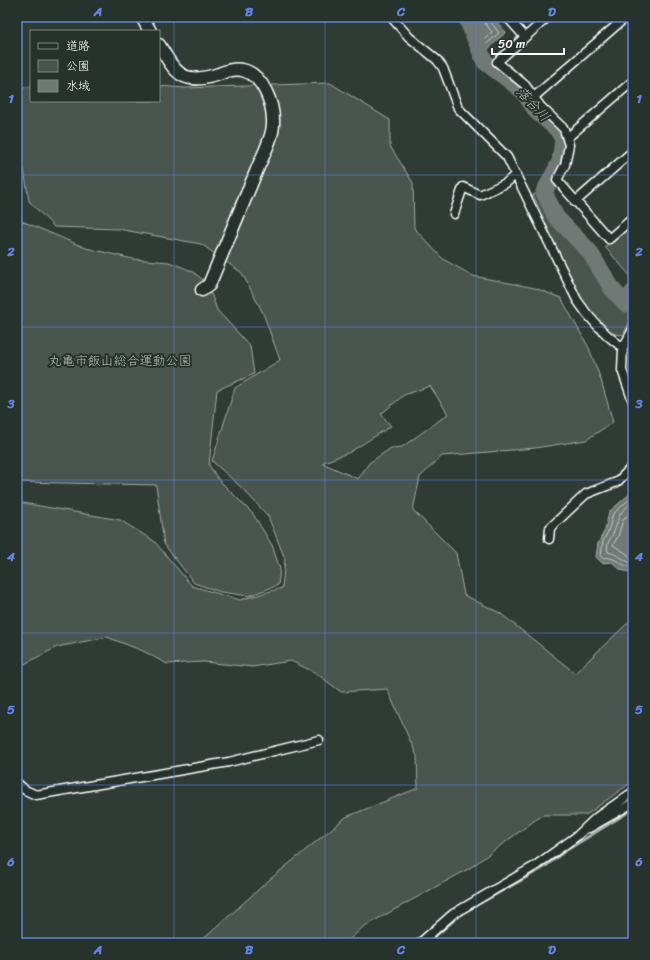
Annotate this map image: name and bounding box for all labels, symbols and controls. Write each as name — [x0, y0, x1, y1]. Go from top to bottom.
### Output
text: A — [93, 0, 102, 23]
text: B — [245, 0, 254, 23]
text: C — [396, 0, 406, 23]
text: D — [548, 0, 556, 23]
legend — [30, 30, 160, 102]
scale bar — [492, 30, 564, 56]
text: 50 m — [498, 33, 525, 55]
text: 道路 — [66, 35, 90, 57]
text: 公園 — [66, 55, 90, 77]
text: 水域 — [66, 75, 90, 97]
water label: 落合川 — [510, 80, 556, 128]
text: 1 — [8, 87, 14, 110]
text: 1 — [636, 87, 642, 110]
text: 2 — [6, 240, 15, 263]
text: 2 — [634, 240, 643, 263]
park label: 丸亀市飯山総合運動公園 — [48, 349, 192, 372]
text: 3 — [6, 392, 15, 415]
text: 3 — [634, 392, 643, 415]
text: 4 — [6, 545, 16, 568]
text: 4 — [634, 545, 644, 568]
text: 5 — [7, 698, 15, 721]
text: 5 — [635, 698, 643, 721]
text: 6 — [6, 850, 15, 873]
text: 6 — [634, 850, 643, 873]
text: A — [93, 938, 102, 960]
text: B — [245, 938, 254, 960]
text: C — [396, 938, 406, 960]
text: D — [548, 938, 556, 960]

